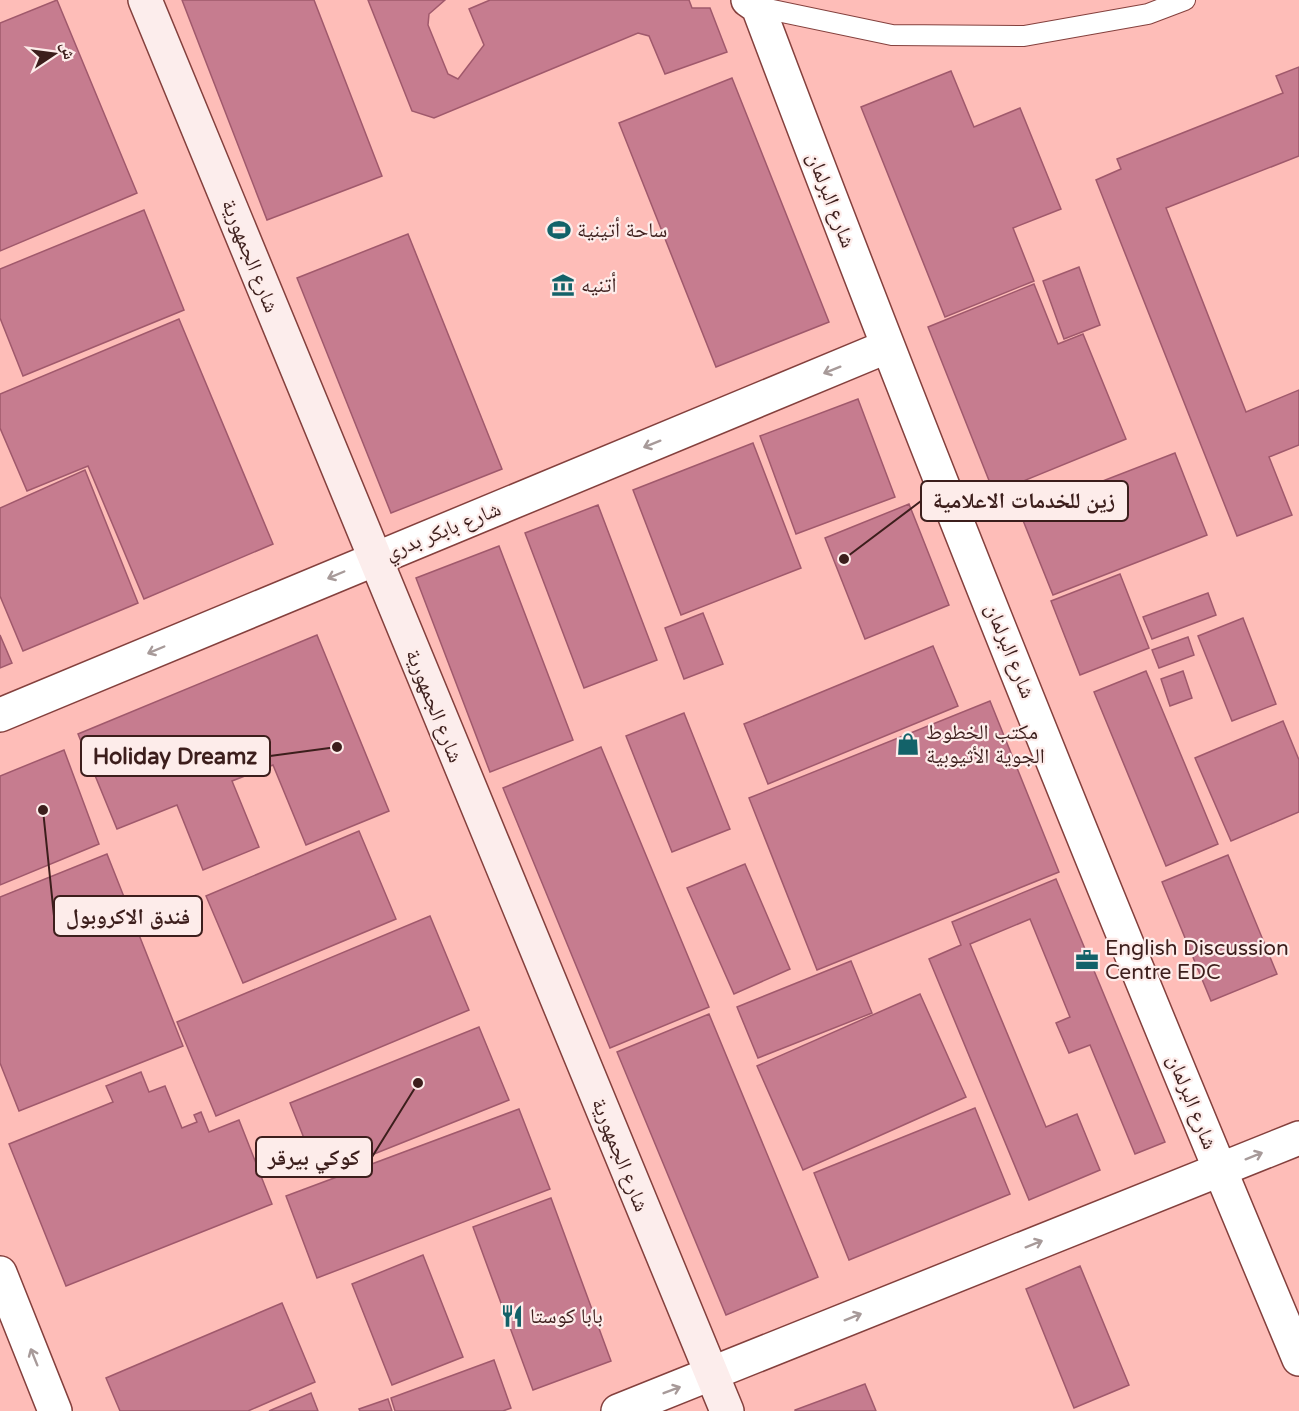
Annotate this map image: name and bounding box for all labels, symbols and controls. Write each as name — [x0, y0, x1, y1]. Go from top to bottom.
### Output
north arrow — [24, 24, 84, 84]
text: ش — [56, 40, 79, 61]
street label: شارع البرلمان — [801, 149, 861, 251]
street label: شارع الجمهورية — [216, 196, 284, 316]
sports icon: ساحة أتينية — [546, 217, 572, 243]
place label: ساحة أتينية — [577, 217, 667, 243]
museum icon: أتنيه — [550, 272, 576, 298]
place label: أتنيه — [581, 272, 616, 298]
one-way arrow — [824, 365, 842, 376]
one-way arrow — [643, 439, 662, 450]
callout: زين للخدمات الاعلامية — [921, 481, 1128, 521]
text: زين للخدمات الاعلامية — [933, 488, 1115, 514]
street label: شارع بابكر بدري — [381, 496, 506, 569]
one-way arrow — [327, 570, 346, 581]
street label: شارع البرلمان — [980, 600, 1040, 702]
one-way arrow — [148, 645, 166, 656]
street label: شارع الجمهورية — [400, 646, 468, 766]
place label: مكتب الخطوط الجوية الأثيوبية — [926, 720, 1045, 769]
shop icon: مكتب الخطوط الجوية الأثيوبية — [895, 731, 921, 757]
callout: Holiday Dreamz — [81, 736, 270, 776]
text: Holiday Dreamz — [93, 744, 257, 770]
callout: فندق الاكروبول — [54, 896, 202, 936]
text: فندق الاكروبول — [66, 904, 190, 930]
place label: English Discussion Centre EDC — [1105, 936, 1289, 985]
office icon: English Discussion Centre EDC — [1074, 947, 1100, 973]
street label: شارع البرلمان — [1162, 1051, 1222, 1153]
street label: شارع الجمهورية — [586, 1095, 654, 1215]
callout: كوكي بيرقر — [256, 1137, 372, 1177]
text: كوكي بيرقر — [267, 1145, 360, 1174]
one-way arrow — [1244, 1150, 1263, 1161]
one-way arrow — [1025, 1238, 1043, 1249]
restaurant icon: بابا كوستا — [499, 1303, 525, 1329]
place label: بابا كوستا — [530, 1304, 603, 1329]
one-way arrow — [844, 1311, 862, 1322]
one-way arrow — [28, 1348, 39, 1366]
one-way arrow — [663, 1383, 681, 1394]

